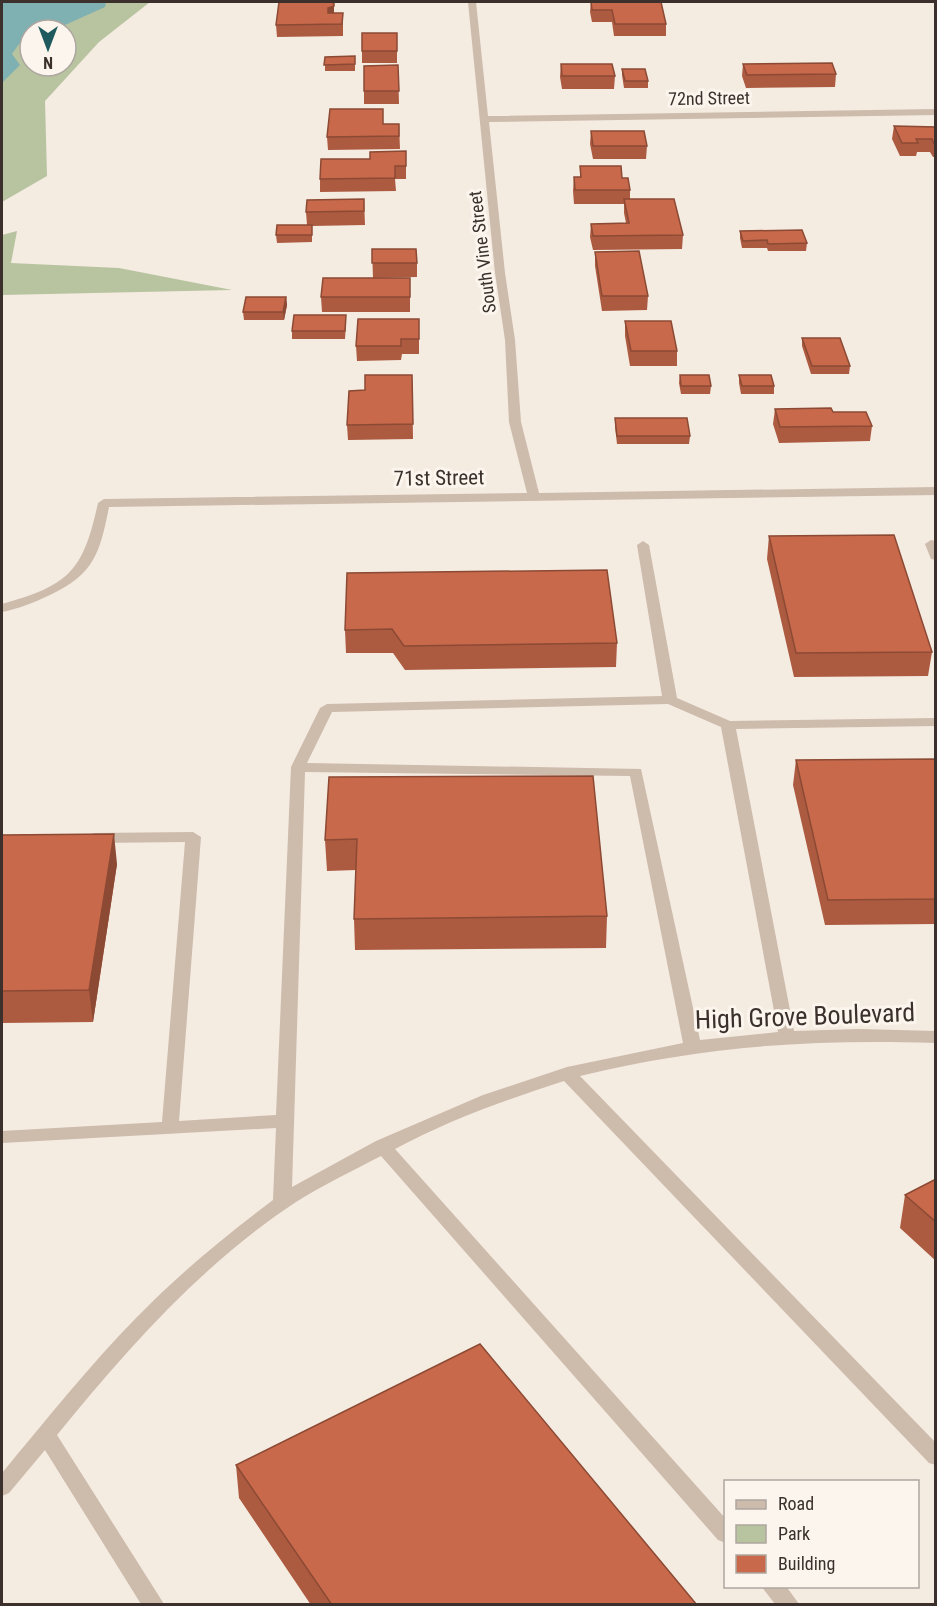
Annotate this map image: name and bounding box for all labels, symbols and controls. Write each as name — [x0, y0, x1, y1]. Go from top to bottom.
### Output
north arrow — [18, 18, 78, 78]
text: N — [43, 53, 53, 72]
street label: 72nd Street — [668, 87, 750, 109]
street label: South Vine Street — [464, 190, 500, 314]
street label: 71st Street — [394, 465, 484, 491]
street label: High Grove Boulevard — [694, 997, 916, 1035]
legend — [724, 1480, 919, 1588]
text: Road — [778, 1493, 814, 1514]
text: Park — [778, 1523, 810, 1544]
text: Building — [778, 1553, 835, 1574]

